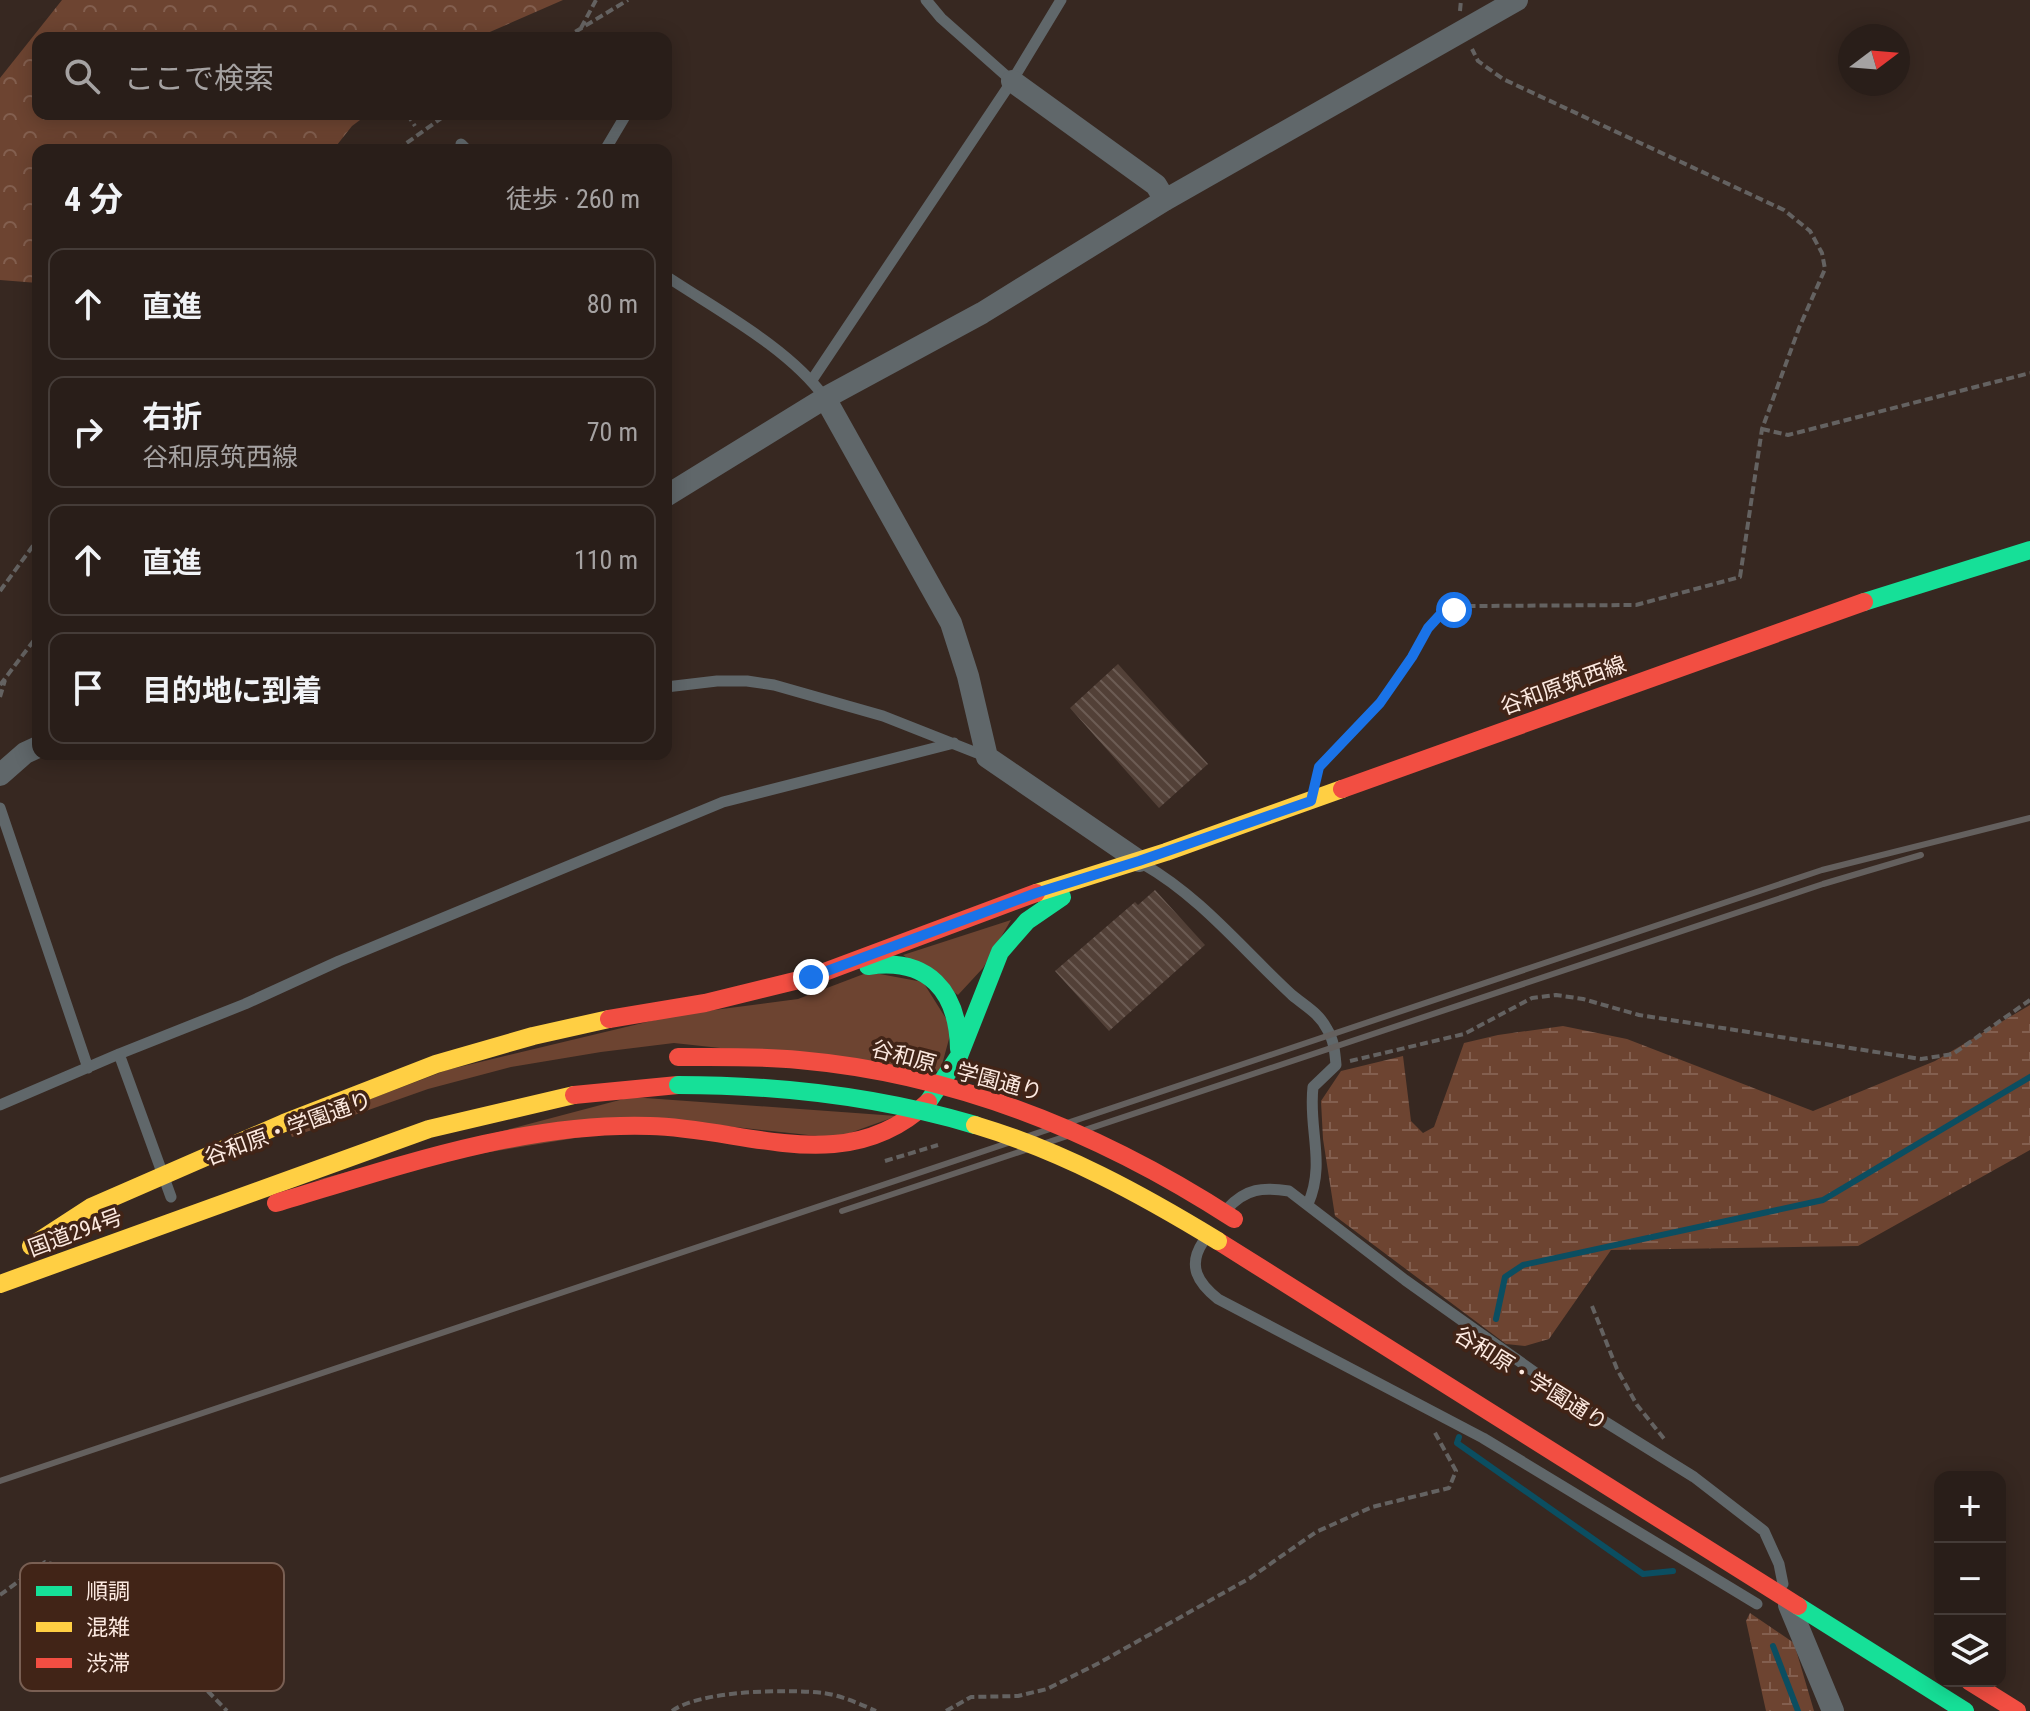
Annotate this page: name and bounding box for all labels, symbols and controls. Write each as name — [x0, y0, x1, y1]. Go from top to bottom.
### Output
north arrow — [1838, 24, 1910, 96]
search box — [32, 32, 672, 120]
icon: search — [60, 54, 104, 98]
text: ここで検索 — [124, 61, 274, 96]
text: 4 分 — [64, 179, 123, 219]
text: 徒歩 · 260 m — [506, 184, 640, 214]
icon: ahead — [66, 282, 110, 326]
text: 直進 — [142, 289, 202, 324]
text: 80 m — [587, 289, 638, 319]
text: 右折 — [142, 399, 202, 434]
icon: right — [66, 410, 110, 454]
text: 70 m — [587, 417, 638, 447]
text: 谷和原筑西線 — [142, 442, 298, 472]
icon: ahead — [66, 538, 110, 582]
text: 直進 — [142, 545, 202, 580]
text: 110 m — [574, 545, 638, 575]
route start — [1436, 592, 1472, 628]
street label: 谷和原筑西線 — [1497, 651, 1629, 720]
icon: arrive — [66, 666, 110, 710]
text: 目的地に到着 — [142, 673, 322, 708]
route end — [793, 959, 829, 995]
street label: 谷和原・学園通り — [869, 1036, 1045, 1105]
street label: 谷和原・学園通り — [201, 1087, 375, 1170]
street label: 国道294号 — [25, 1204, 126, 1261]
street label: 谷和原・学園通り — [1449, 1321, 1612, 1436]
map controls — [1934, 1471, 2006, 1687]
button: + — [1934, 1471, 2006, 1543]
button: − — [1934, 1543, 2006, 1615]
legend — [20, 1563, 284, 1691]
text: 順調 — [86, 1579, 130, 1604]
text: 混雑 — [86, 1615, 130, 1640]
button: layers — [1934, 1615, 2006, 1687]
text: 渋滞 — [86, 1651, 130, 1676]

